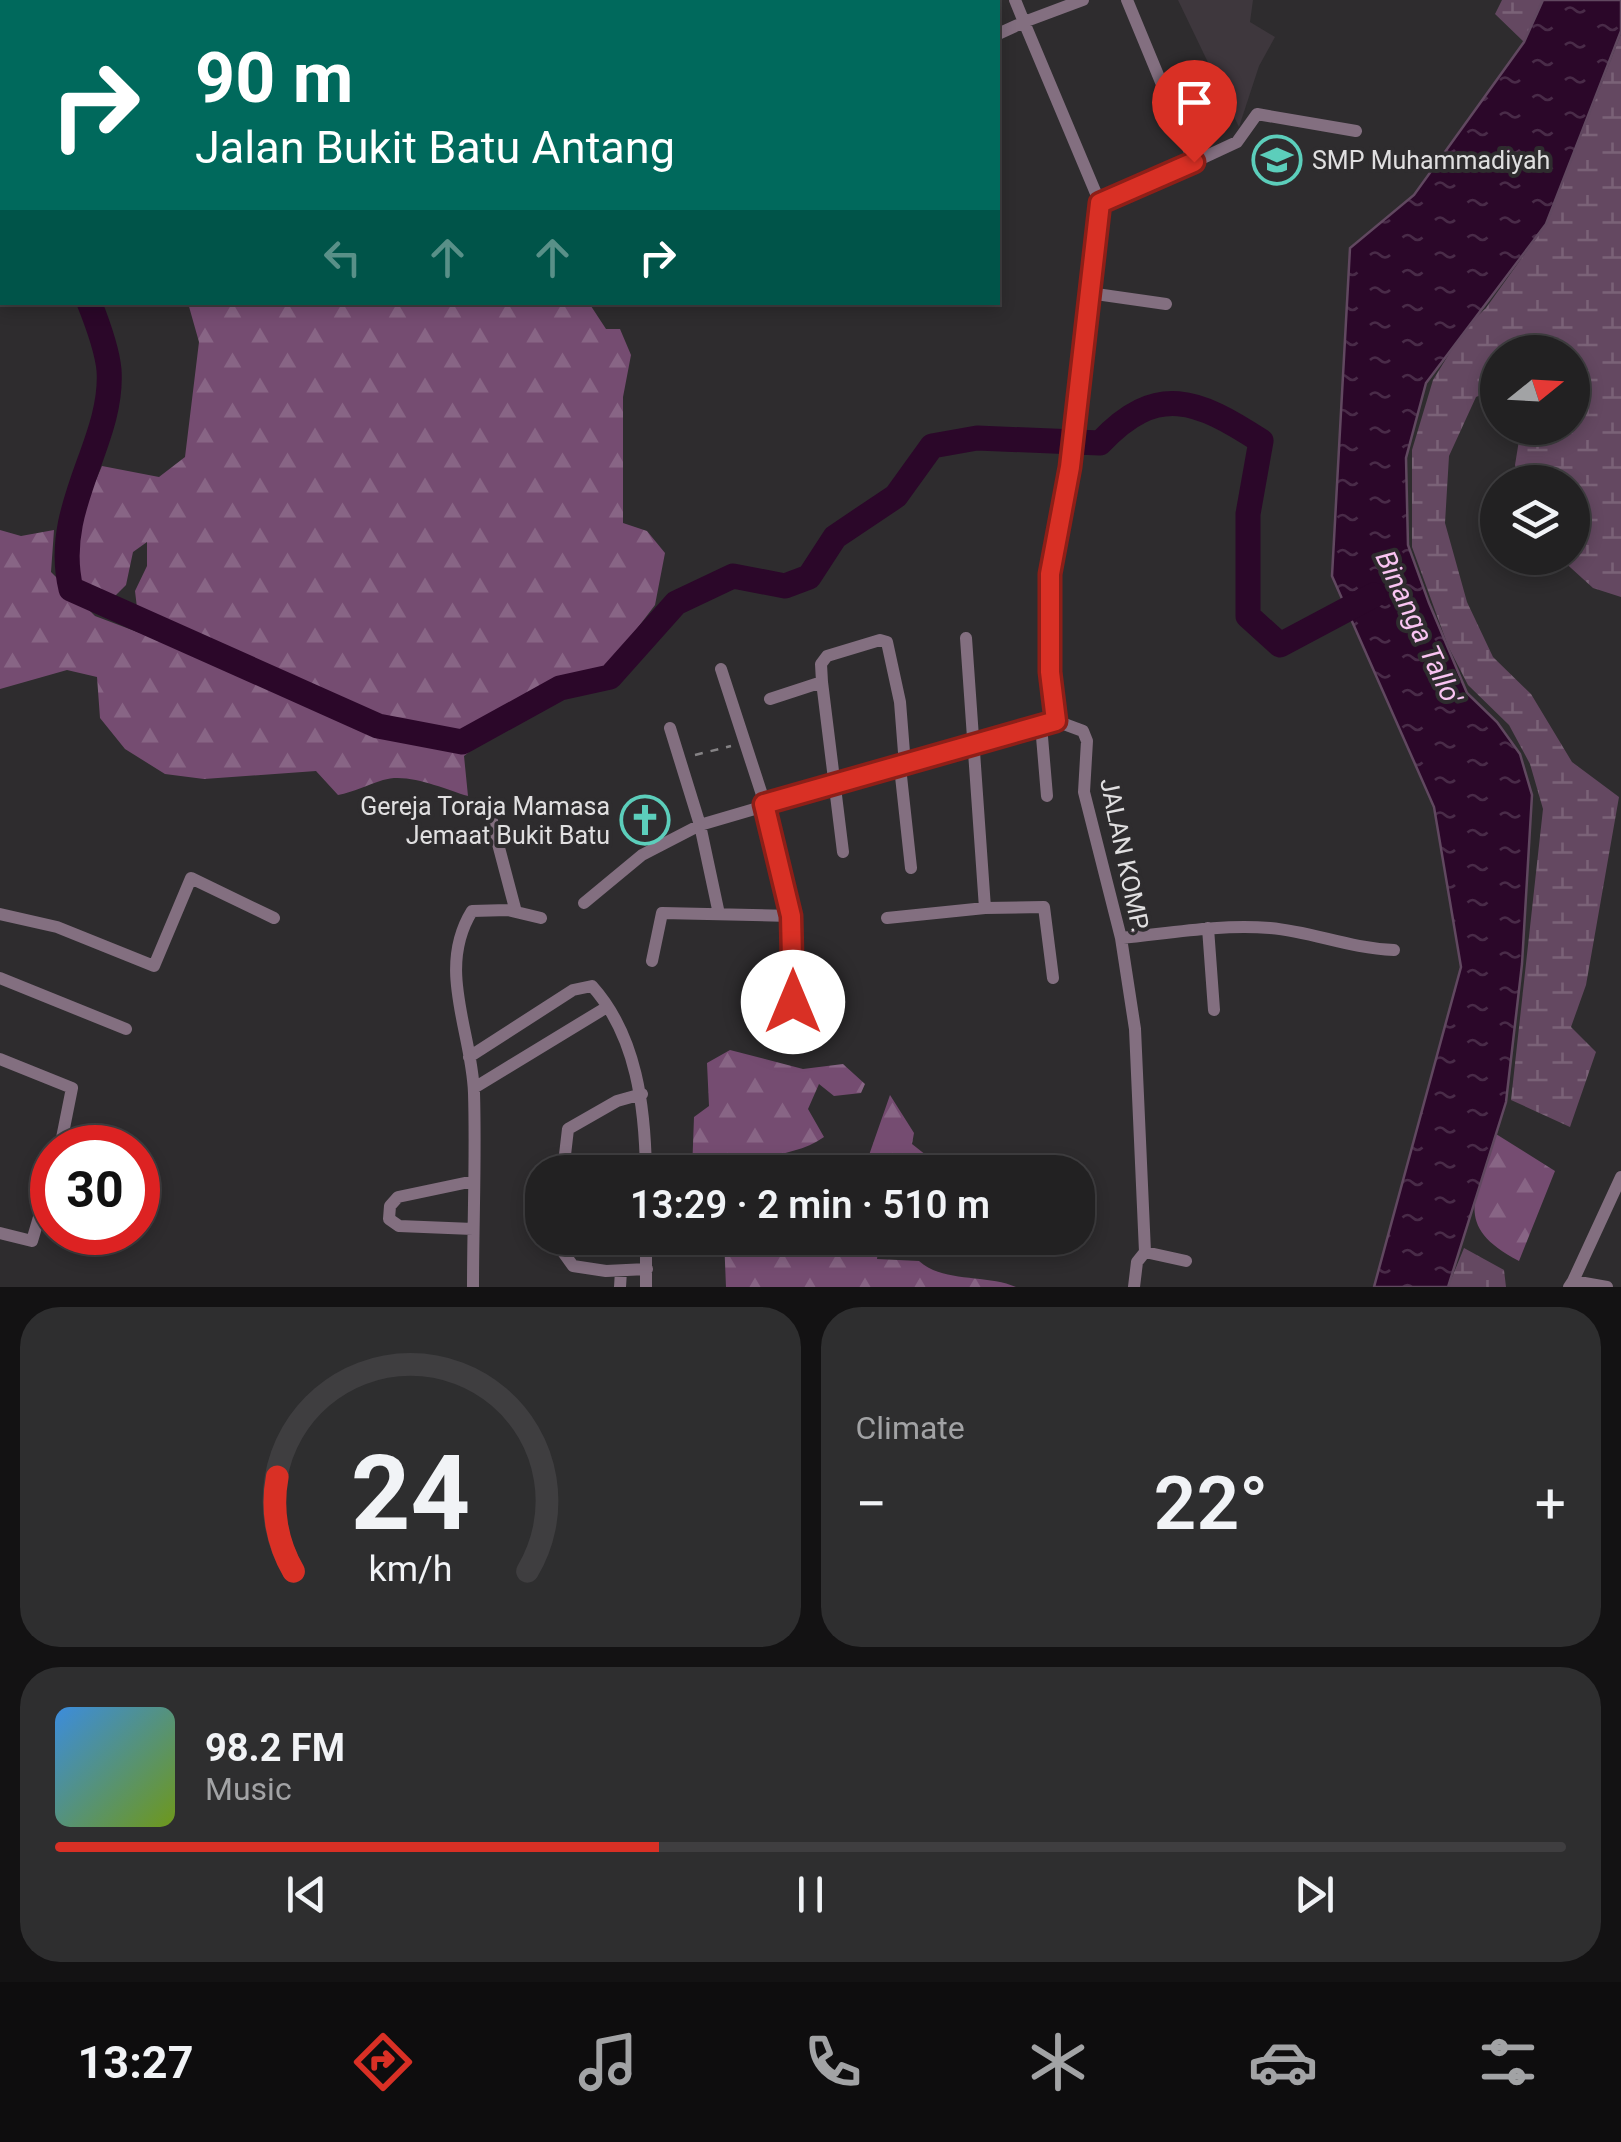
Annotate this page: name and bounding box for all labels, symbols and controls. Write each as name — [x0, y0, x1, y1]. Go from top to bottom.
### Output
text: 90 m — [195, 37, 353, 119]
icon: right — [30, 40, 160, 170]
pin — [1152, 60, 1237, 163]
icon: arrive — [1167, 75, 1222, 130]
text: Jalan Bukit Batu Antang — [195, 121, 675, 174]
school or university icon: SMP Muhammadiyah — [1251, 134, 1303, 186]
place label: SMP Muhammadiyah — [1312, 146, 1550, 175]
icon: left — [315, 230, 370, 285]
icon: ahead — [420, 230, 475, 285]
icon: ahead — [525, 230, 580, 285]
icon: right — [630, 230, 685, 285]
north arrow — [1480, 335, 1590, 445]
map controls — [1480, 335, 1590, 575]
button: layers — [1480, 465, 1590, 575]
water label: Binanga Tallo' — [1369, 545, 1469, 710]
street label: JALAN KOMP. — [1094, 775, 1155, 935]
place label: Gereja Toraja Mamasa Jemaat Bukit Batu — [360, 792, 610, 850]
church icon: Gereja Toraja Mamasa Jemaat Bukit Batu — [619, 794, 671, 846]
position arrow — [741, 950, 845, 1054]
speed limit sign: 30 — [30, 1125, 160, 1255]
text: 13:29 · 2 min · 510 m — [630, 1183, 990, 1227]
text: Climate — [856, 1409, 965, 1447]
text: 24 — [351, 1433, 470, 1554]
text: 22° — [1154, 1459, 1268, 1547]
text: − — [856, 1472, 887, 1536]
text: + — [1535, 1472, 1566, 1536]
text: km/h — [368, 1548, 452, 1590]
text: 98.2 FM — [205, 1726, 345, 1770]
text: Music — [205, 1770, 292, 1808]
icon: previous — [279, 1867, 334, 1922]
icon: pause — [783, 1867, 838, 1922]
icon: next — [1287, 1867, 1342, 1922]
icon: directions — [348, 2027, 418, 2097]
icon: music — [573, 2027, 643, 2097]
icon: phone — [798, 2027, 868, 2097]
icon: climate — [1023, 2027, 1093, 2097]
icon: car — [1248, 2027, 1318, 2097]
icon: filters — [1473, 2027, 1543, 2097]
text: 13:27 — [78, 2036, 193, 2089]

